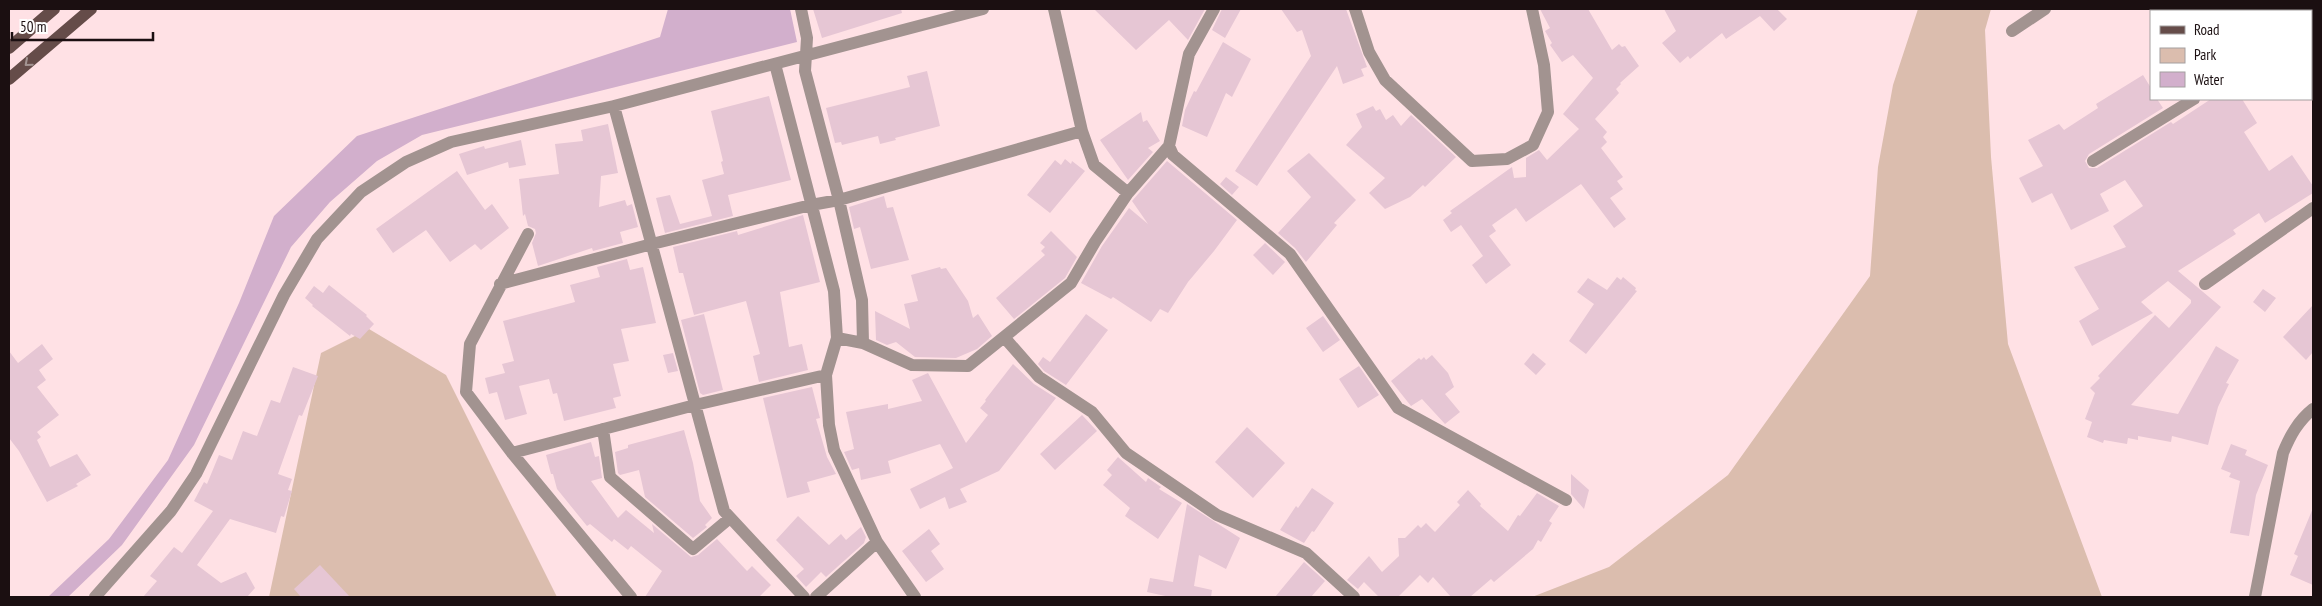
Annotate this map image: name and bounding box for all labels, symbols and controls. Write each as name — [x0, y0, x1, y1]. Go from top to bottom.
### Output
scale bar — [12, 10, 154, 42]
legend — [2150, 10, 2312, 100]
text: 50 m — [20, 17, 46, 36]
text: Road — [2194, 20, 2220, 39]
text: Park — [2194, 45, 2216, 64]
one-way arrow — [24, 57, 33, 66]
text: Water — [2194, 70, 2225, 89]

